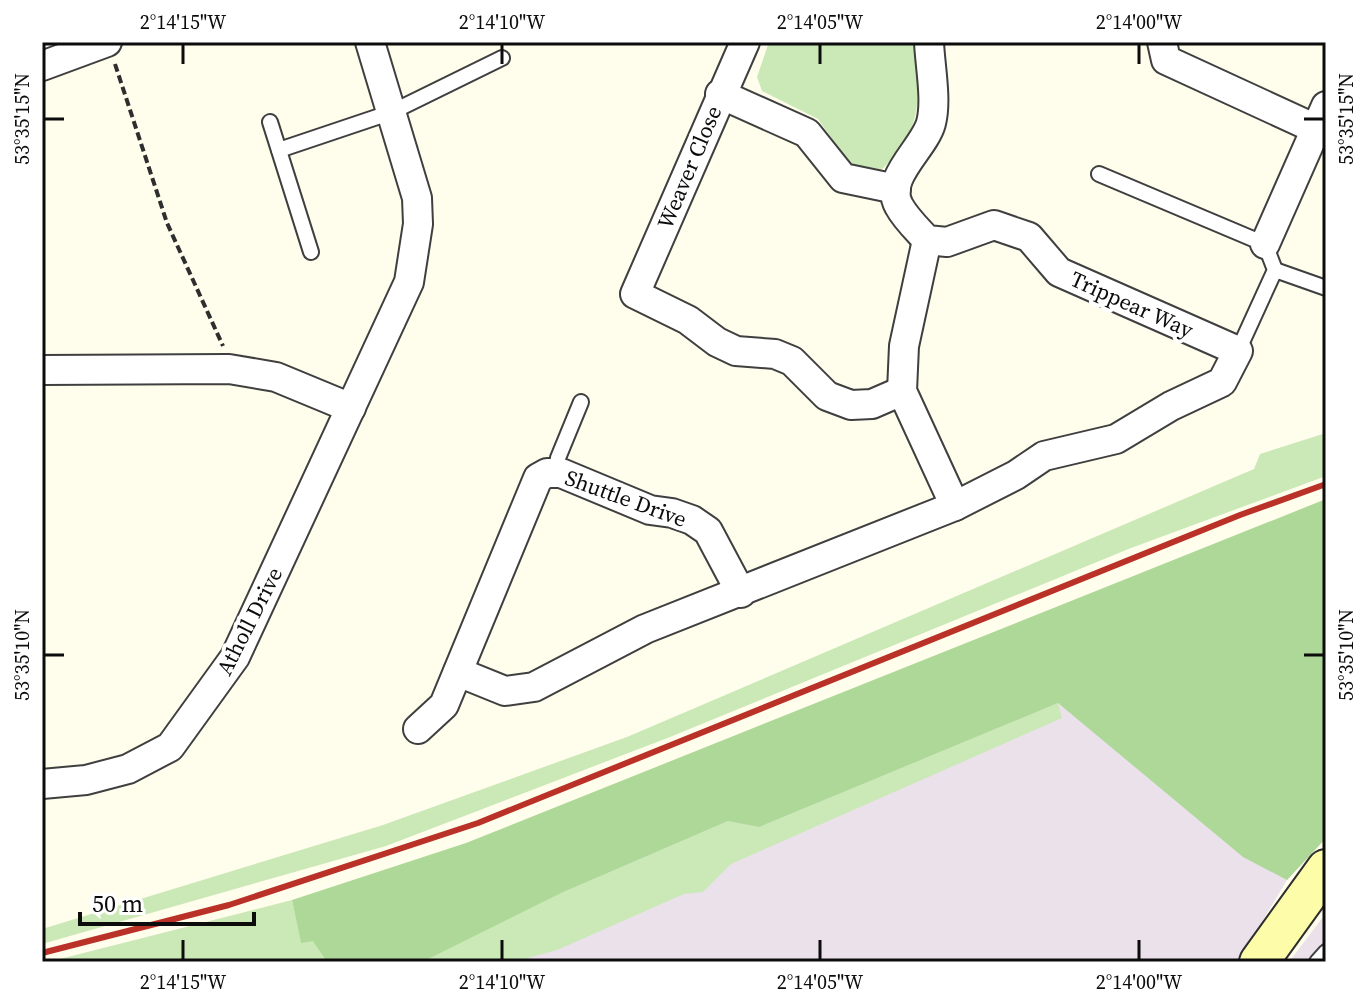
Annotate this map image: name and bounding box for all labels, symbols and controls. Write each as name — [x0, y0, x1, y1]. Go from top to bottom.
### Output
text: 2°14'15"W — [140, 8, 227, 36]
text: 2°14'10"W — [459, 8, 546, 36]
text: 2°14'05"W — [777, 8, 864, 36]
text: 2°14'00"W — [1096, 8, 1183, 36]
text: 53°35'15"N — [8, 73, 36, 165]
text: 53°35'15"N — [1332, 73, 1360, 165]
street label: Weaver Close — [650, 101, 728, 233]
street label: Trippear Way — [1066, 264, 1199, 345]
street label: Shuttle Drive — [561, 462, 691, 534]
street label: Atholl Drive — [209, 562, 289, 680]
text: 53°35'10"N — [8, 609, 36, 701]
text: 53°35'10"N — [1332, 609, 1360, 701]
scale bar — [80, 876, 254, 926]
text: 50 m — [92, 887, 143, 920]
text: 2°14'15"W — [140, 968, 227, 996]
text: 2°14'10"W — [459, 968, 546, 996]
text: 2°14'05"W — [777, 968, 864, 996]
text: 2°14'00"W — [1096, 968, 1183, 996]

